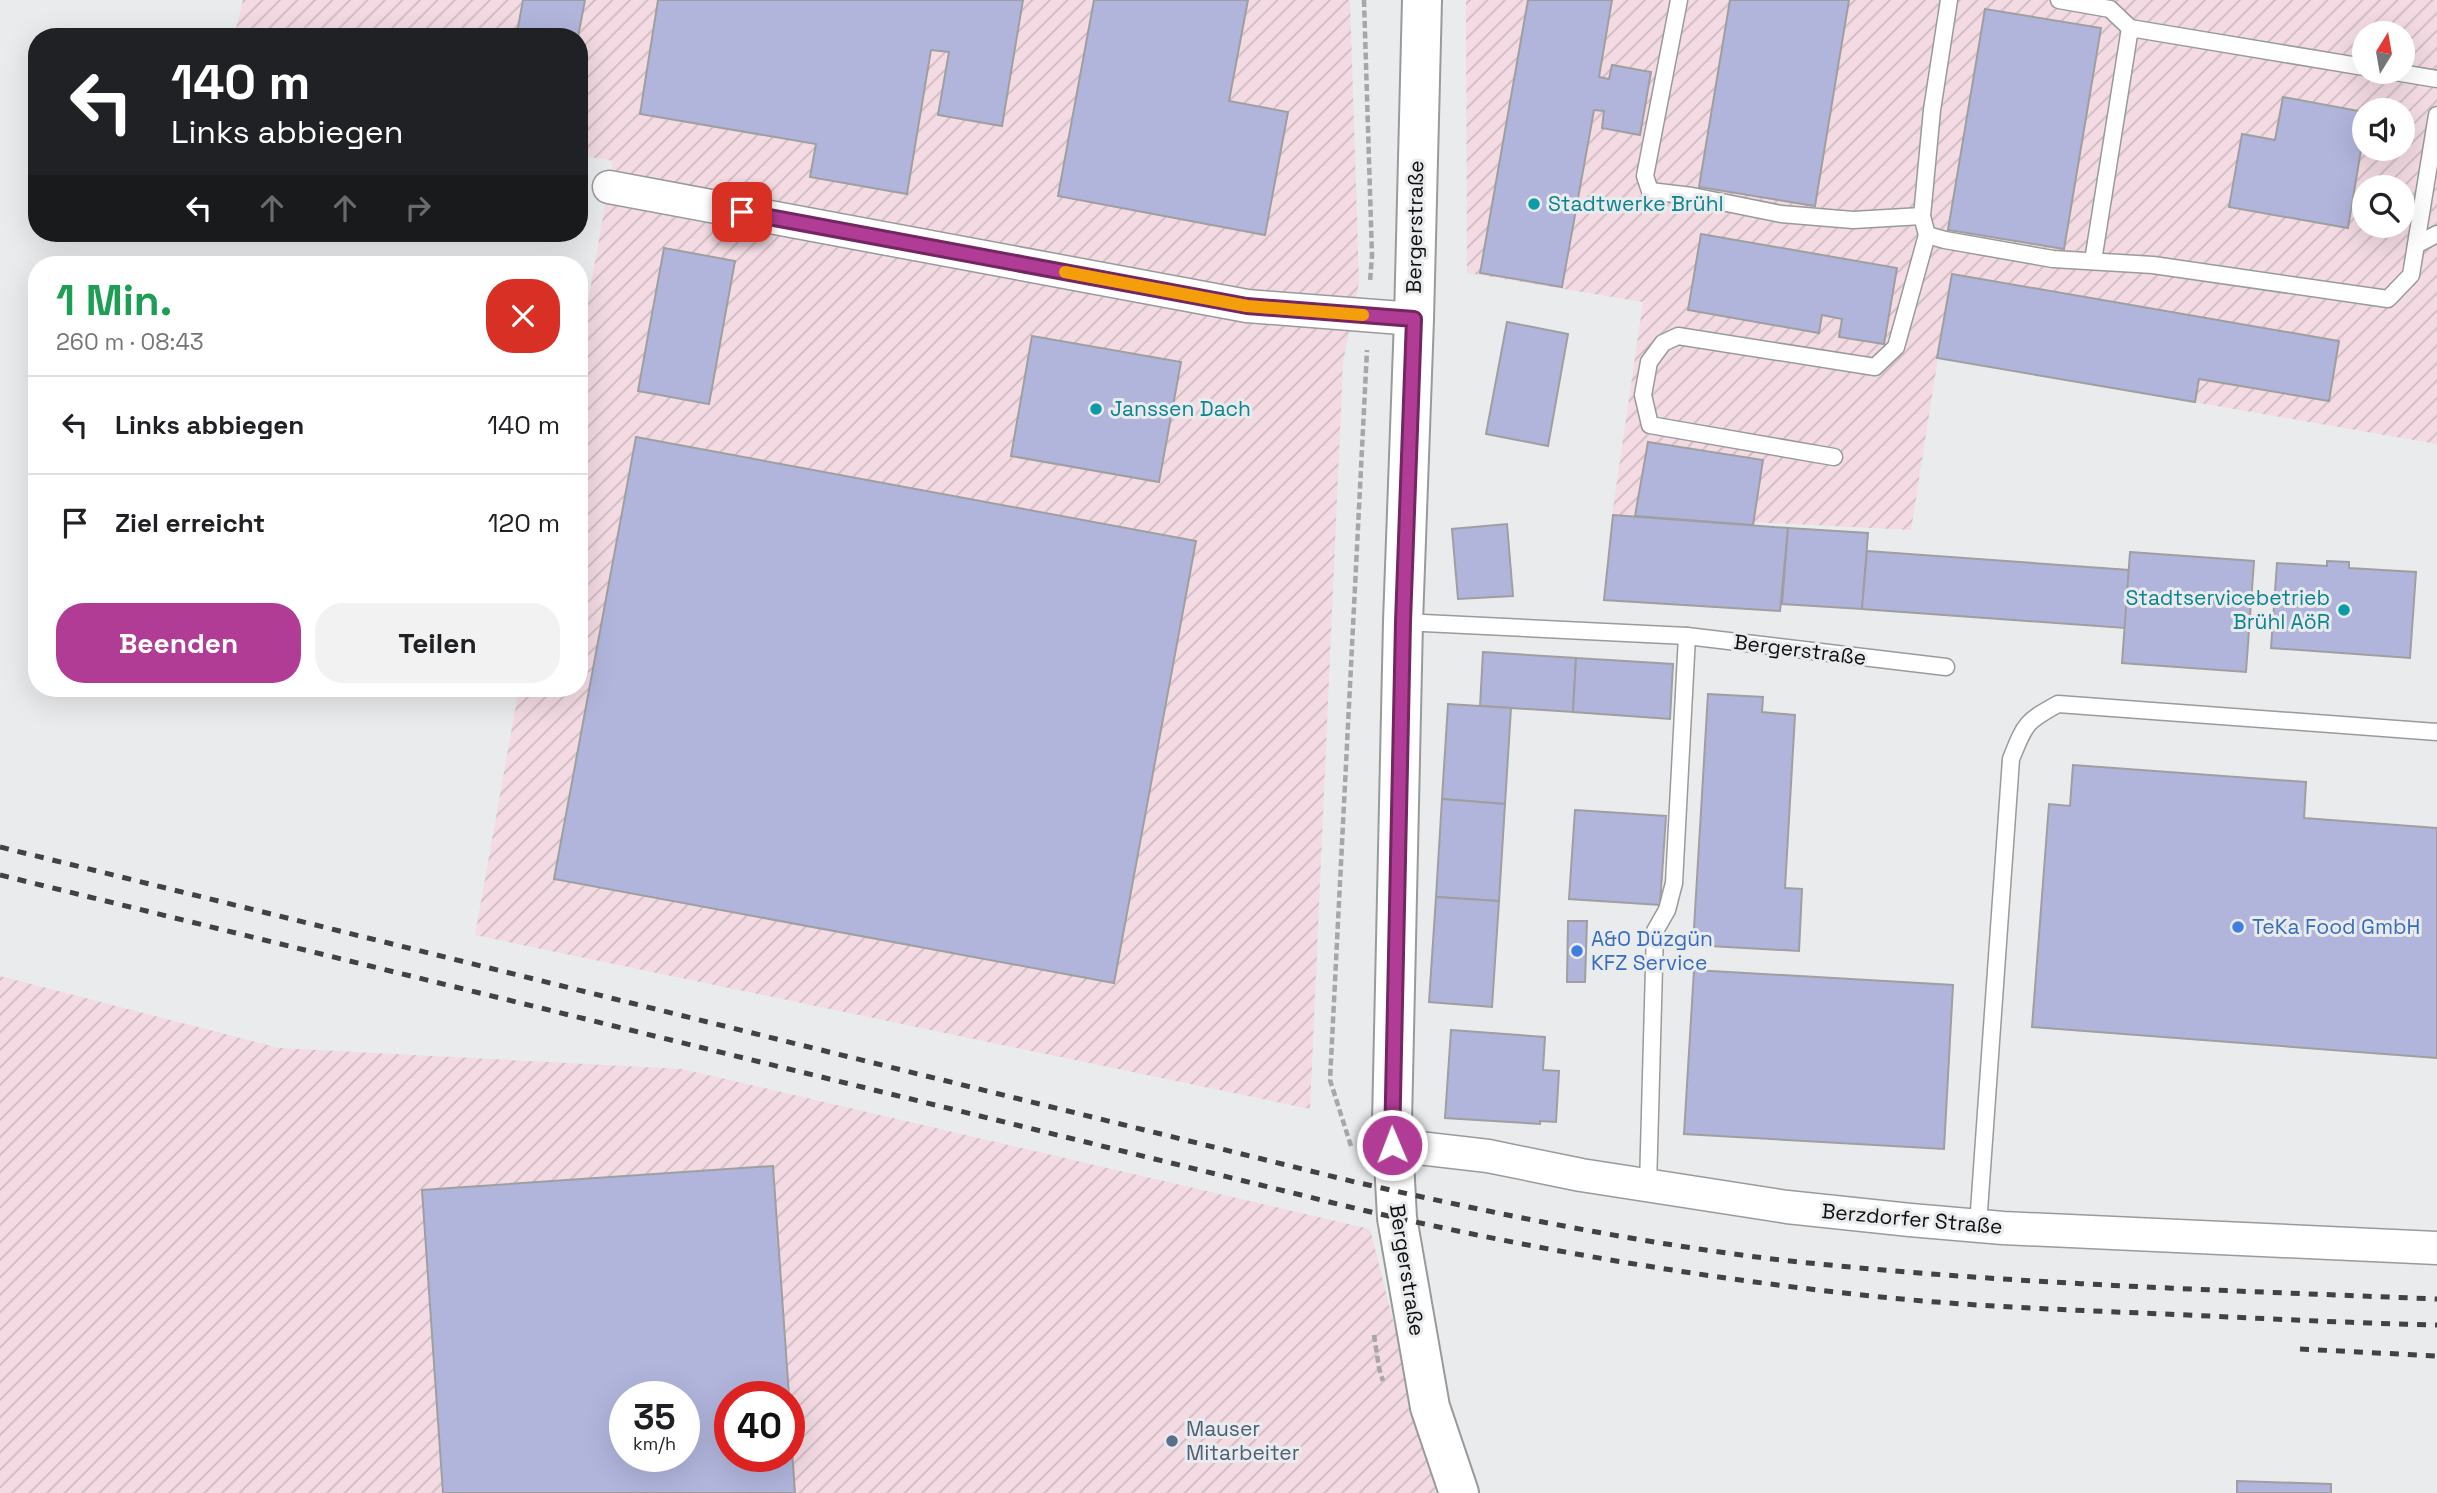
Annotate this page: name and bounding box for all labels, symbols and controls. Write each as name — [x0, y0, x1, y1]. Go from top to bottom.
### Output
north arrow — [2352, 21, 2415, 84]
map controls — [2352, 21, 2415, 238]
text: 140 m — [171, 51, 310, 113]
icon: left — [56, 56, 147, 147]
button: sound — [2352, 98, 2415, 161]
text: Links abbiegen — [171, 112, 403, 152]
street label: Bergerstraße — [1400, 160, 1429, 294]
button: search — [2352, 175, 2415, 238]
pin — [712, 182, 772, 242]
icon: left — [180, 189, 218, 227]
icon: ahead — [253, 189, 291, 227]
icon: ahead — [326, 189, 364, 227]
icon: right — [399, 189, 437, 227]
place label: Stadtwerke Brühl — [1548, 190, 1724, 217]
icon: arrive — [723, 193, 761, 231]
marker: Stadtwerke Brühl — [1526, 196, 1542, 212]
text: 1 Min. — [56, 274, 172, 327]
button: close — [486, 279, 560, 353]
text: 260 m · 08:43 — [56, 327, 204, 357]
place label: Janssen Dach — [1110, 395, 1251, 422]
marker: Janssen Dach — [1088, 401, 1104, 417]
icon: left — [56, 406, 94, 444]
text: Links abbiegen — [115, 408, 304, 442]
text: 140 m — [487, 408, 560, 442]
icon: arrive — [56, 504, 94, 542]
text: Ziel erreicht — [115, 506, 265, 540]
text: 120 m — [488, 506, 560, 540]
place label: Stadtservicebetrieb Brühl AöR — [2125, 584, 2330, 635]
marker: Stadtservicebetrieb Brühl AöR — [2336, 602, 2352, 618]
button: Beenden — [56, 603, 301, 683]
button: Teilen — [315, 603, 560, 683]
street label: Bergerstraße — [1732, 628, 1868, 671]
place label: TeKa Food GmbH — [2252, 913, 2420, 940]
marker: TeKa Food GmbH — [2230, 919, 2246, 935]
place label: A&O Düzgün KFZ Service — [1591, 925, 1713, 976]
marker: A&O Düzgün KFZ Service — [1569, 943, 1585, 959]
position arrow — [1355, 1108, 1429, 1182]
street label: Berzdorfer Straße — [1820, 1197, 2004, 1240]
street label: Bergerstraße — [1384, 1202, 1431, 1338]
speed limit sign: 40 — [714, 1381, 805, 1472]
text: 35 — [633, 1395, 676, 1439]
place label: Mauser Mitarbeiter — [1186, 1415, 1300, 1466]
text: km/h — [633, 1432, 676, 1455]
marker: Mauser Mitarbeiter — [1164, 1433, 1180, 1449]

